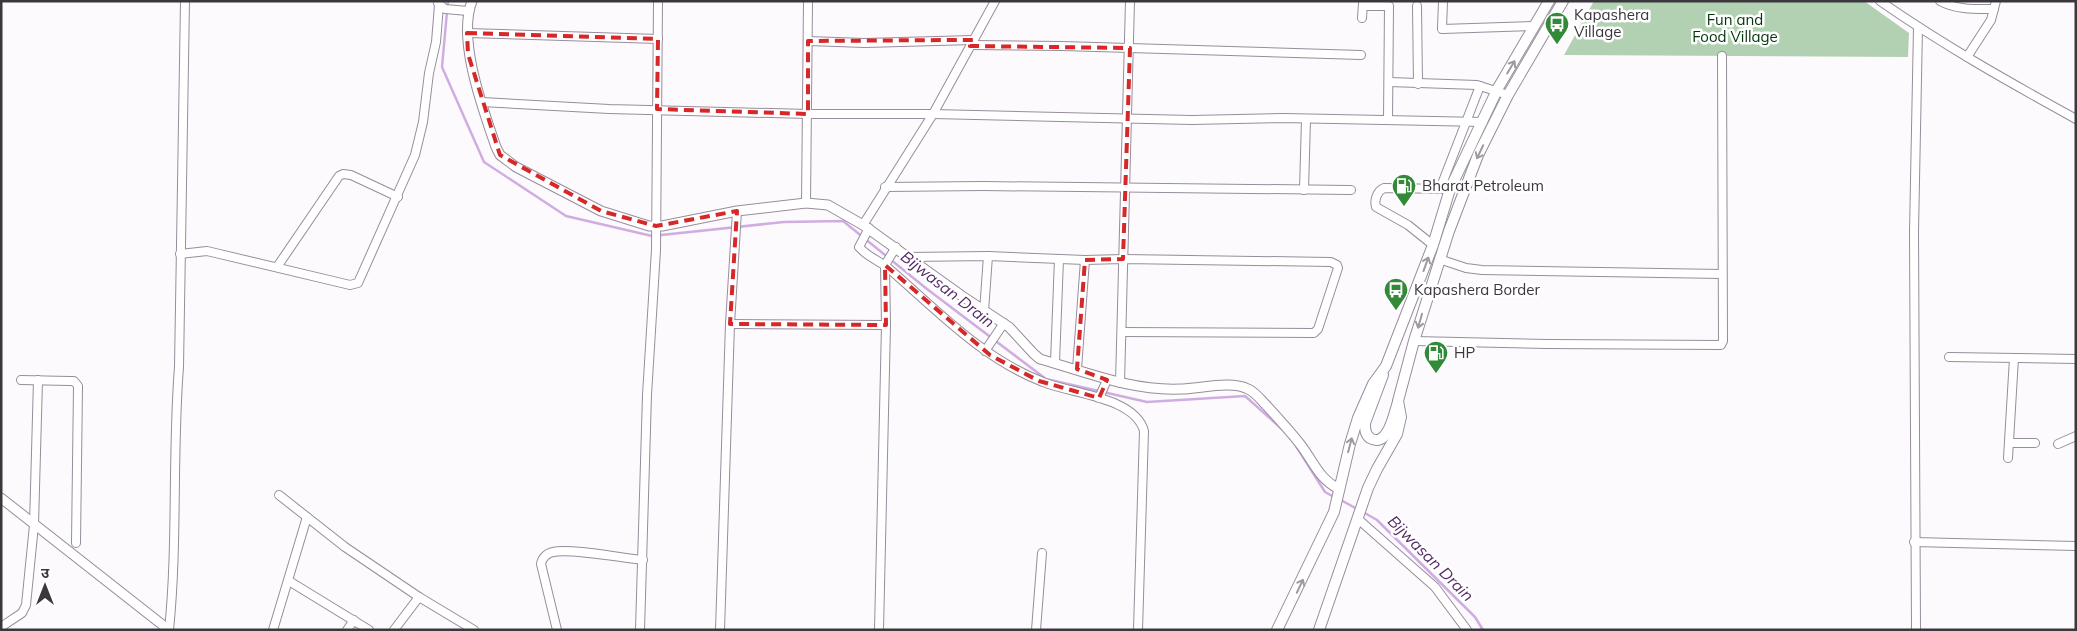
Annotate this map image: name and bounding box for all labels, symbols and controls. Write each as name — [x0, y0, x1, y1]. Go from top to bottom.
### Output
place label: Kapashera Village — [1574, 5, 1649, 41]
park label: Fun and Food Village — [1692, 10, 1778, 46]
bus stop icon: Kapashera Village — [1544, 11, 1570, 45]
one-way arrow — [1506, 60, 1516, 74]
one-way arrow — [1475, 144, 1484, 159]
fuel station icon: Bharat Petroleum — [1391, 173, 1417, 207]
place label: Bharat Petroleum — [1422, 176, 1544, 195]
water label: Bijwasan Drain — [897, 246, 999, 332]
one-way arrow — [1422, 256, 1431, 272]
bus stop icon: Kapashera Border — [1383, 277, 1409, 311]
place label: Kapashera Border — [1414, 280, 1540, 299]
one-way arrow — [1414, 313, 1424, 329]
fuel station icon: HP — [1423, 340, 1449, 374]
place label: HP — [1454, 343, 1475, 362]
one-way arrow — [1346, 437, 1355, 453]
water label: Bijwasan Drain — [1384, 511, 1478, 605]
north arrow — [20, 561, 70, 611]
text: उ — [41, 564, 50, 582]
one-way arrow — [1295, 579, 1305, 594]

